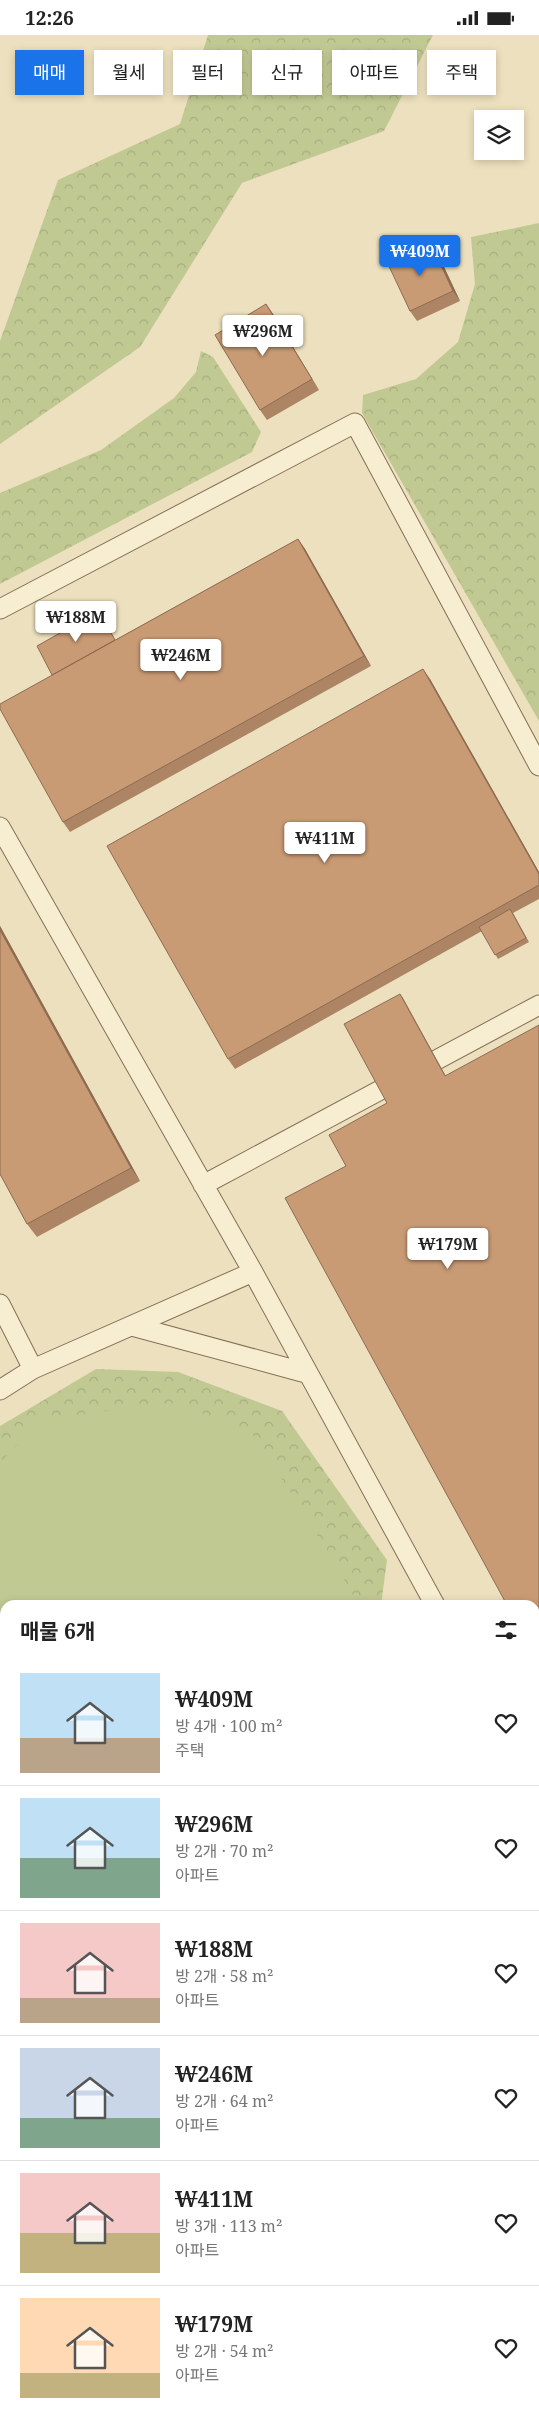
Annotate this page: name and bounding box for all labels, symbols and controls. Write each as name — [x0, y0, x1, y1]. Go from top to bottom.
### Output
text: 12:26 — [25, 5, 74, 31]
chip: 매매 — [15, 50, 84, 95]
chip: 월세 — [94, 50, 163, 95]
chip: 필터 — [173, 50, 242, 95]
chip: 신규 — [252, 50, 322, 95]
chip: 아파트 — [332, 50, 417, 95]
chip: 주택 — [427, 50, 496, 95]
map controls — [474, 110, 524, 160]
button: layers — [474, 110, 524, 160]
pin: ₩409M — [385, 235, 455, 277]
text: ₩409M — [390, 240, 450, 262]
pin: ₩296M — [228, 315, 298, 357]
text: ₩296M — [233, 320, 293, 342]
pin: ₩188M — [41, 601, 111, 643]
text: ₩188M — [46, 606, 106, 628]
pin: ₩246M — [146, 639, 216, 681]
text: ₩246M — [151, 644, 211, 666]
pin: ₩411M — [290, 821, 360, 864]
text: ₩411M — [295, 827, 355, 849]
pin: ₩179M — [413, 1227, 483, 1270]
text: ₩179M — [418, 1233, 478, 1255]
icon: filters — [492, 1616, 520, 1644]
text: 매물 6개 — [20, 1617, 95, 1645]
text: ₩409M — [175, 1685, 253, 1713]
icon: home — [60, 1693, 120, 1753]
icon: heart — [492, 1709, 520, 1737]
text: 방 4개 · 100 m² — [175, 1715, 282, 1737]
text: 주택 — [175, 1739, 204, 1761]
text: ₩296M — [175, 1810, 253, 1838]
icon: home — [60, 1818, 120, 1878]
icon: heart — [492, 1834, 520, 1862]
text: 방 2개 · 70 m² — [175, 1840, 273, 1862]
text: 아파트 — [175, 1864, 219, 1886]
text: ₩188M — [175, 1935, 253, 1963]
icon: home — [60, 1943, 120, 2003]
icon: heart — [492, 1959, 520, 1987]
text: 방 2개 · 58 m² — [175, 1965, 273, 1987]
text: 아파트 — [175, 1989, 219, 2011]
text: ₩246M — [175, 2060, 253, 2088]
icon: home — [60, 2068, 120, 2128]
icon: heart — [492, 2084, 520, 2112]
text: 방 2개 · 64 m² — [175, 2090, 273, 2112]
text: 아파트 — [175, 2114, 219, 2136]
text: ₩411M — [175, 2185, 253, 2213]
icon: home — [60, 2193, 120, 2253]
icon: heart — [492, 2209, 520, 2237]
text: 방 3개 · 113 m² — [175, 2215, 282, 2237]
text: 아파트 — [175, 2239, 219, 2261]
text: ₩179M — [175, 2310, 253, 2338]
icon: home — [60, 2318, 120, 2378]
icon: heart — [492, 2334, 520, 2362]
text: 방 2개 · 54 m² — [175, 2340, 273, 2362]
text: 아파트 — [175, 2364, 219, 2386]

